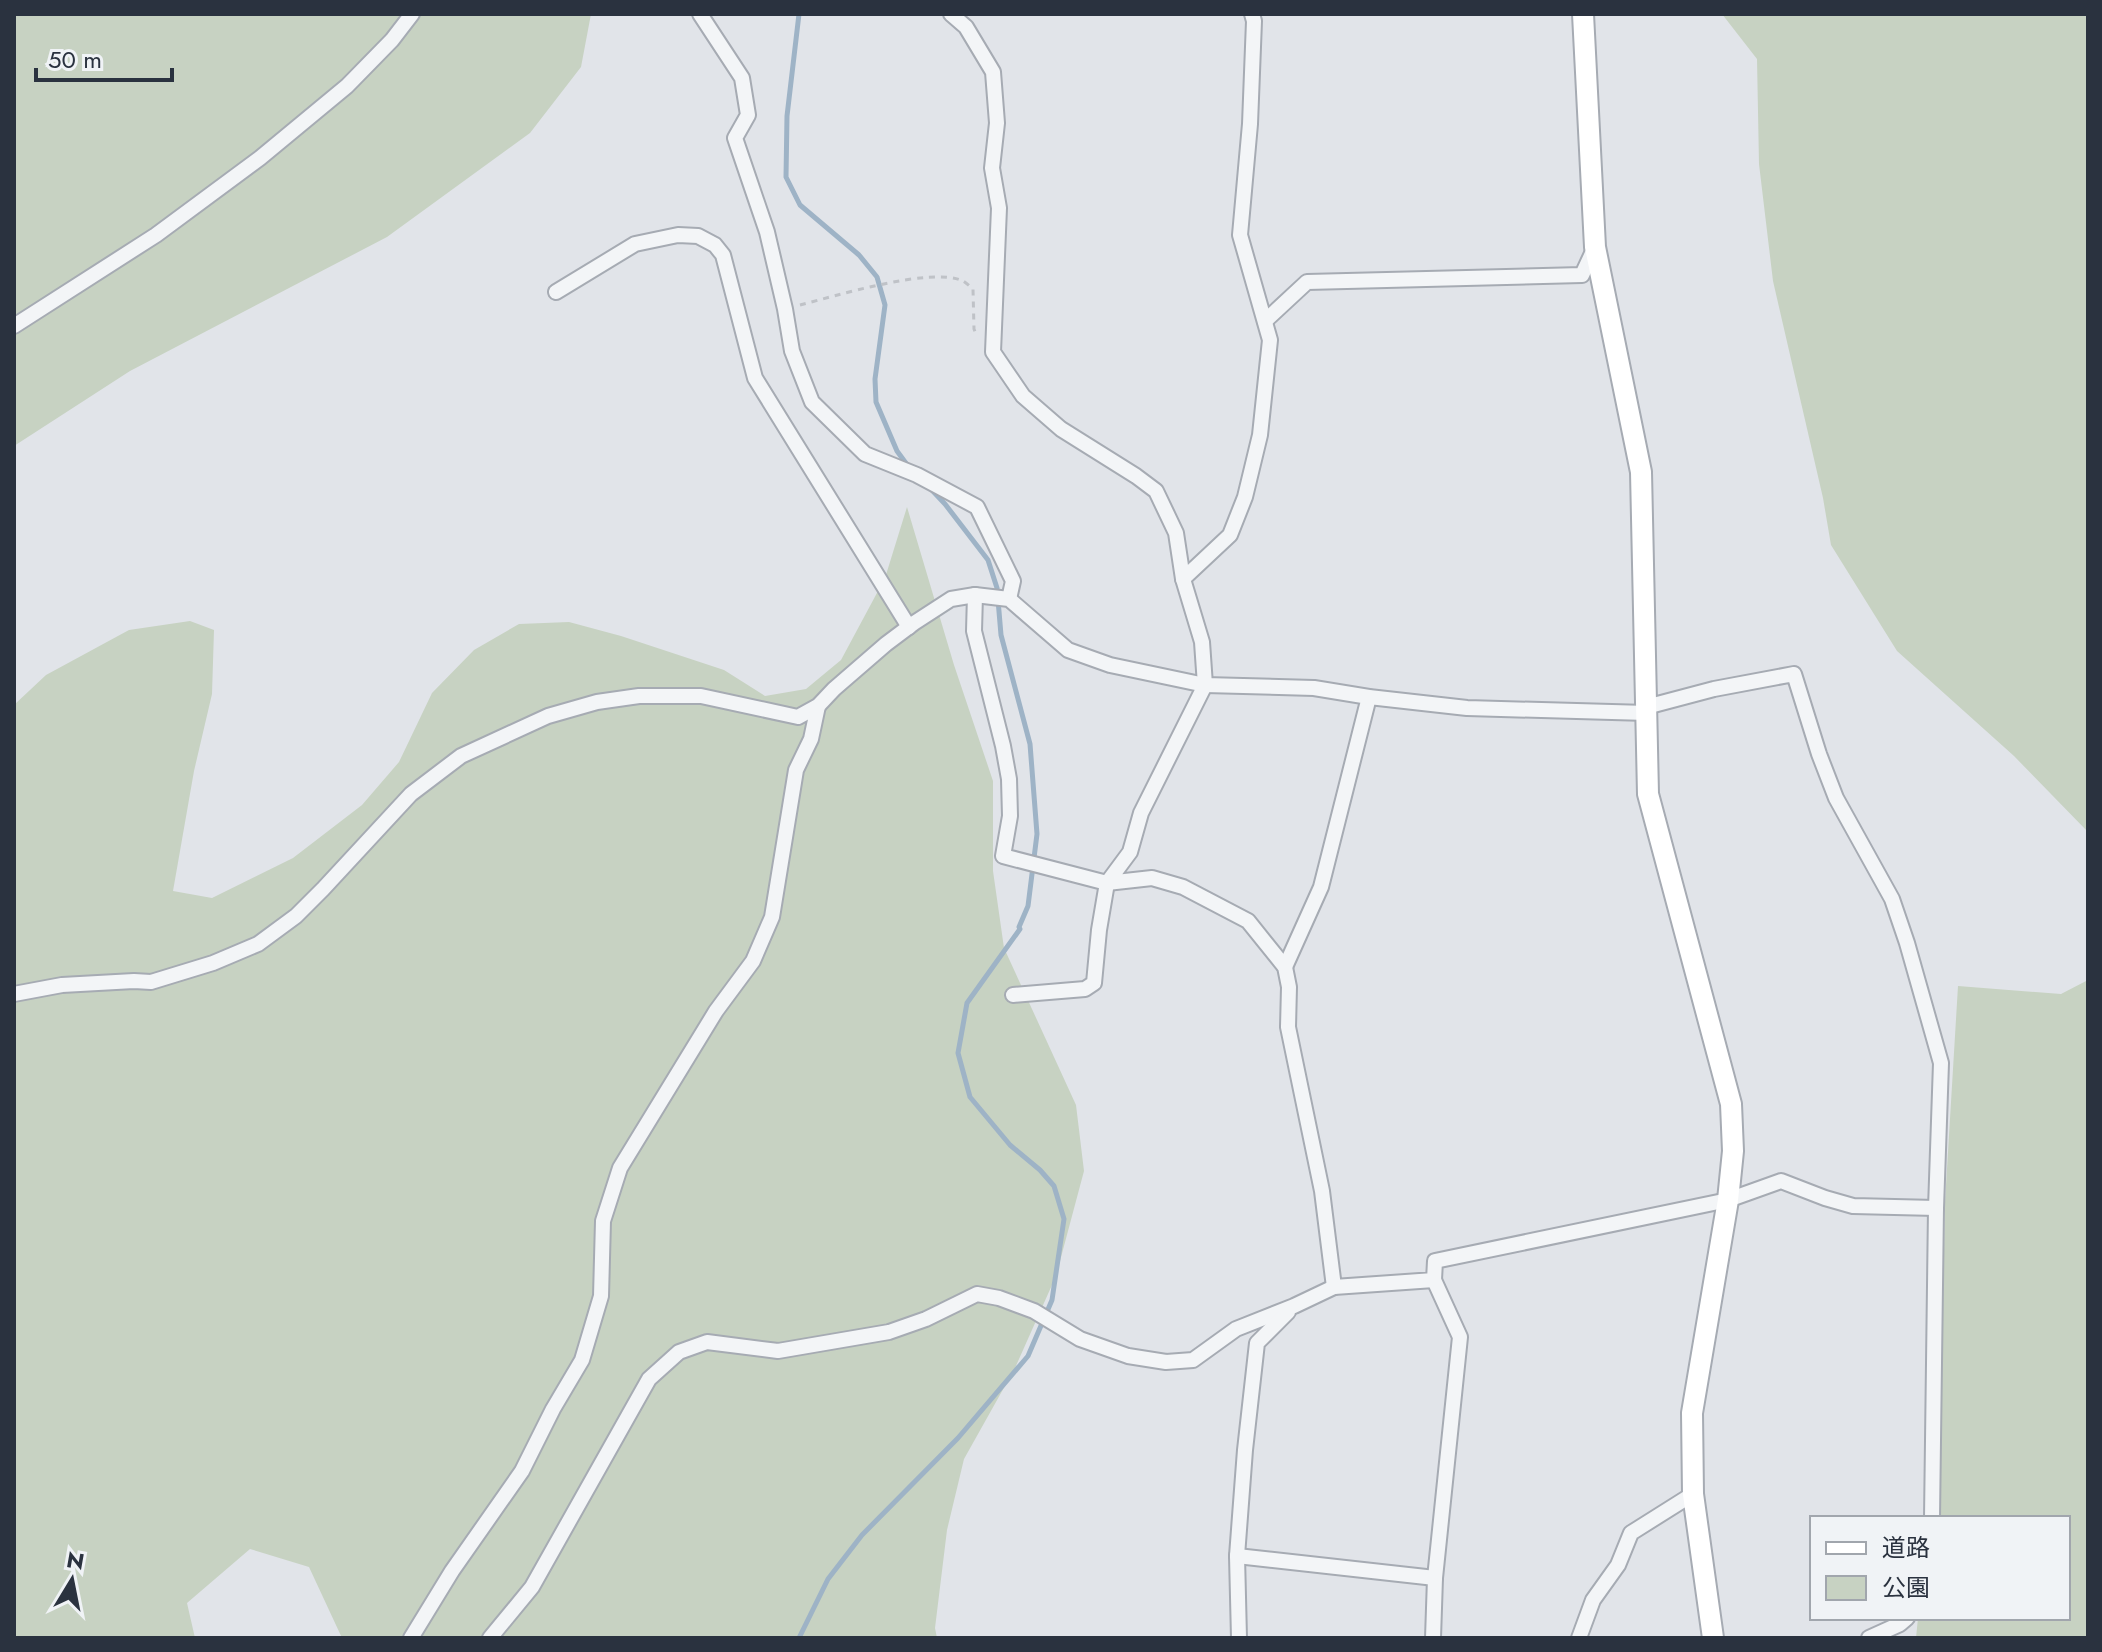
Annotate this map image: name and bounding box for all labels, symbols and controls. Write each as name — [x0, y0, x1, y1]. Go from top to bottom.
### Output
scale bar — [36, 32, 172, 82]
text: 50 m — [48, 42, 102, 77]
legend — [1810, 1516, 2070, 1620]
text: 道路 — [1882, 1530, 1930, 1565]
north arrow — [32, 1540, 112, 1620]
text: N — [64, 1543, 87, 1578]
text: 公園 — [1882, 1570, 1930, 1605]

